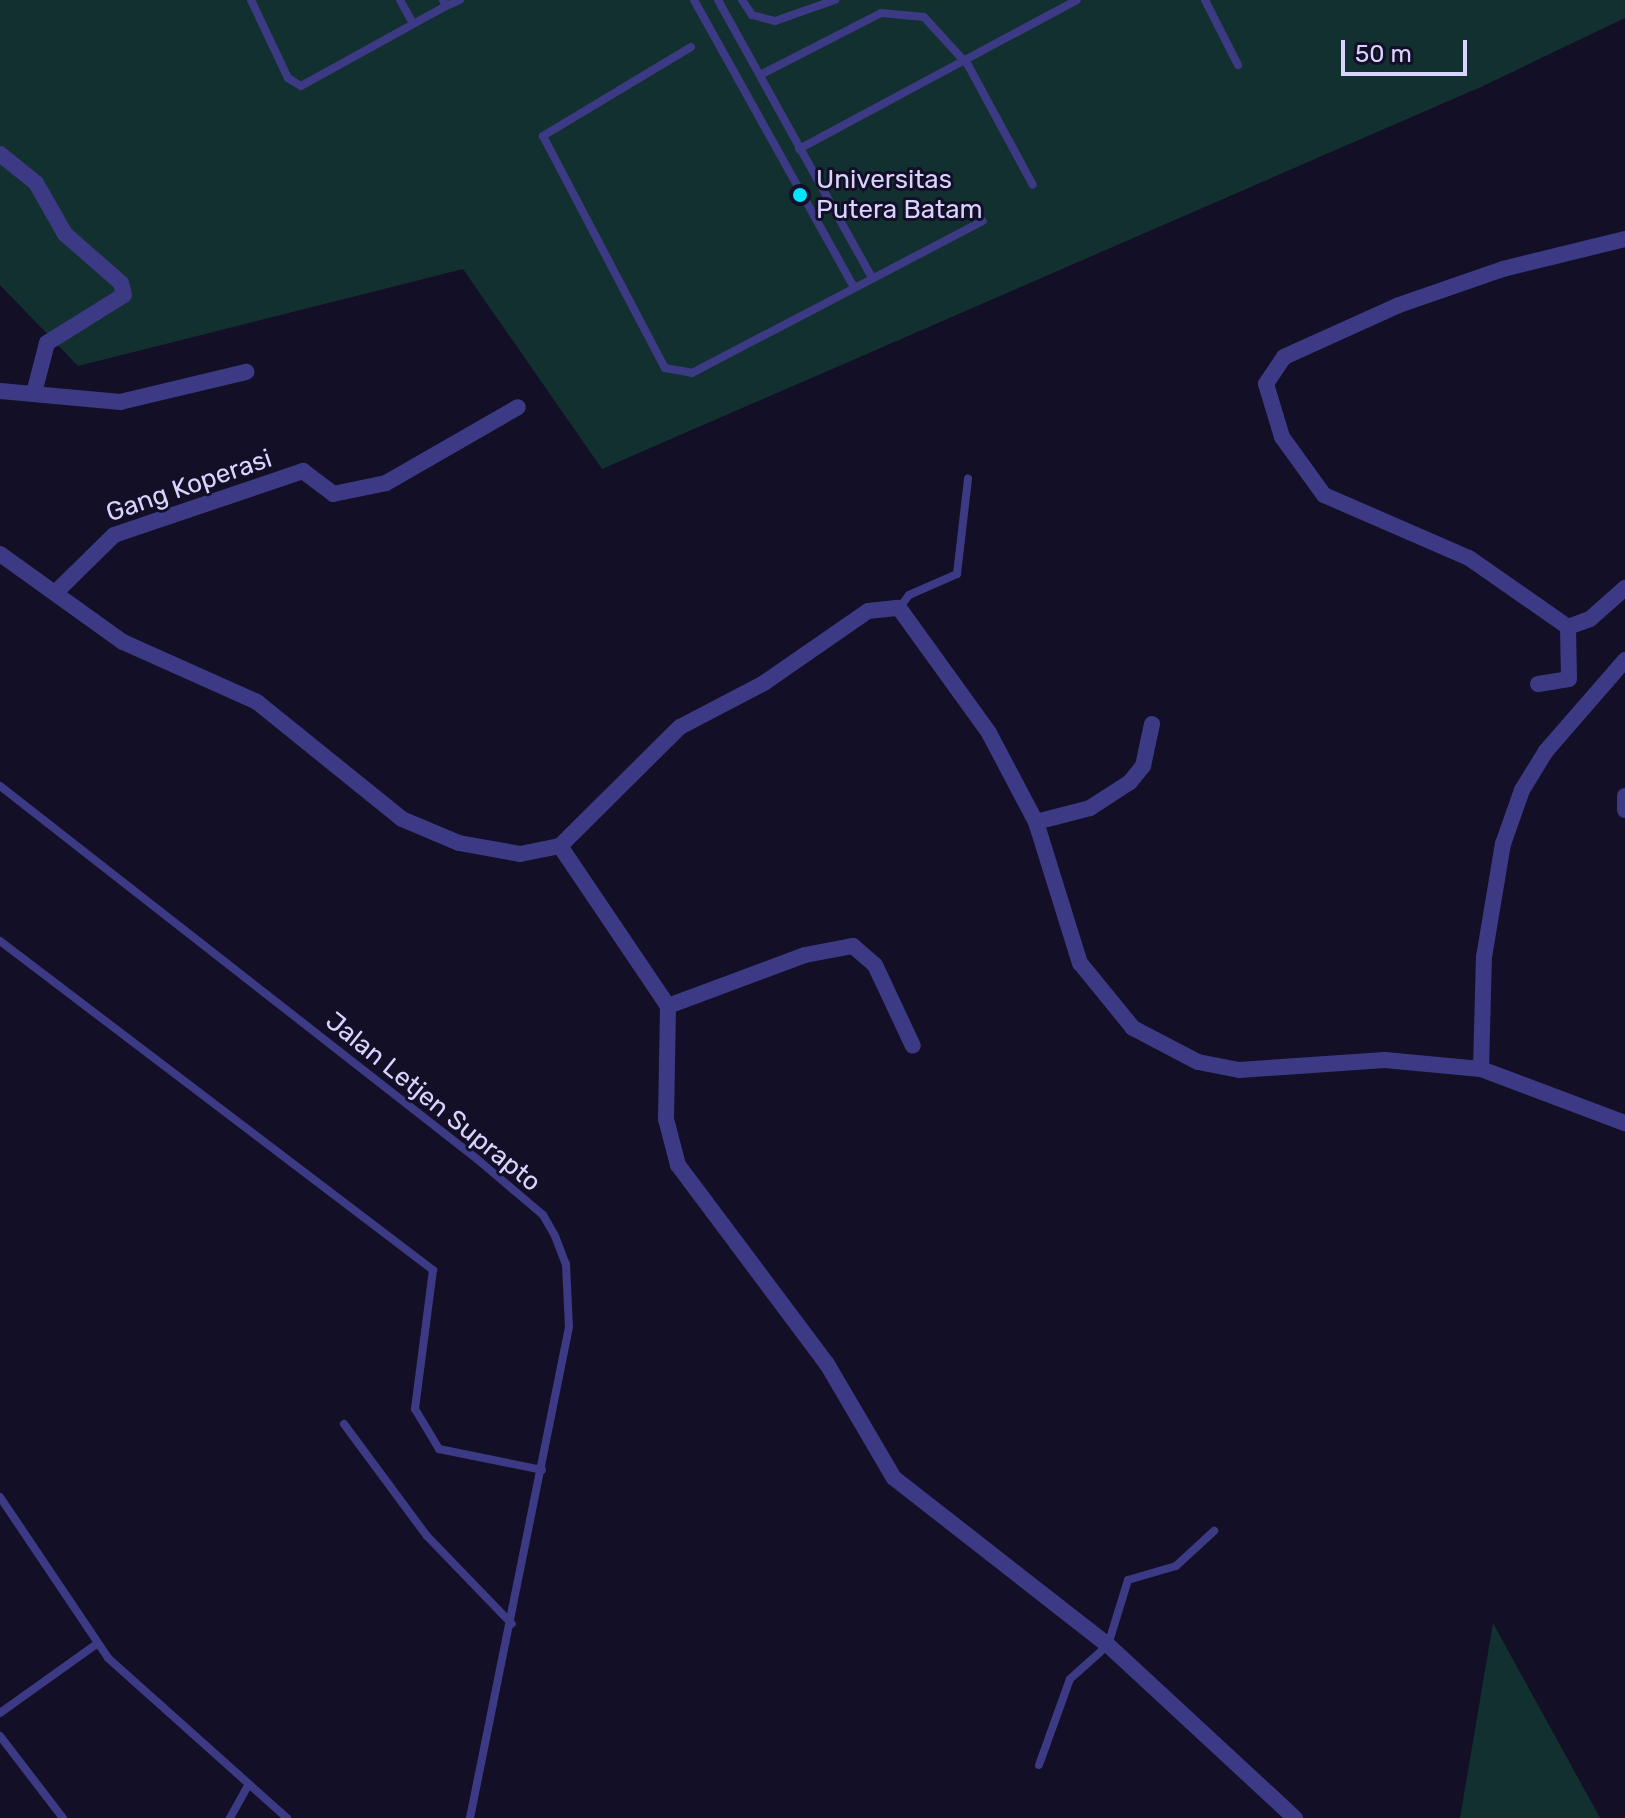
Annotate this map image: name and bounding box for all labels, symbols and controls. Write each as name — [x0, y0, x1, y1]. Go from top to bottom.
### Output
scale bar — [1345, 24, 1471, 74]
text: 50 m — [1355, 40, 1412, 68]
place label: Universitas Putera Batam — [816, 164, 983, 226]
marker: Universitas Putera Batam — [791, 186, 809, 204]
street label: Gang Koperasi — [102, 443, 276, 529]
street label: Jalan Letjen Suprapto — [319, 1006, 547, 1198]

